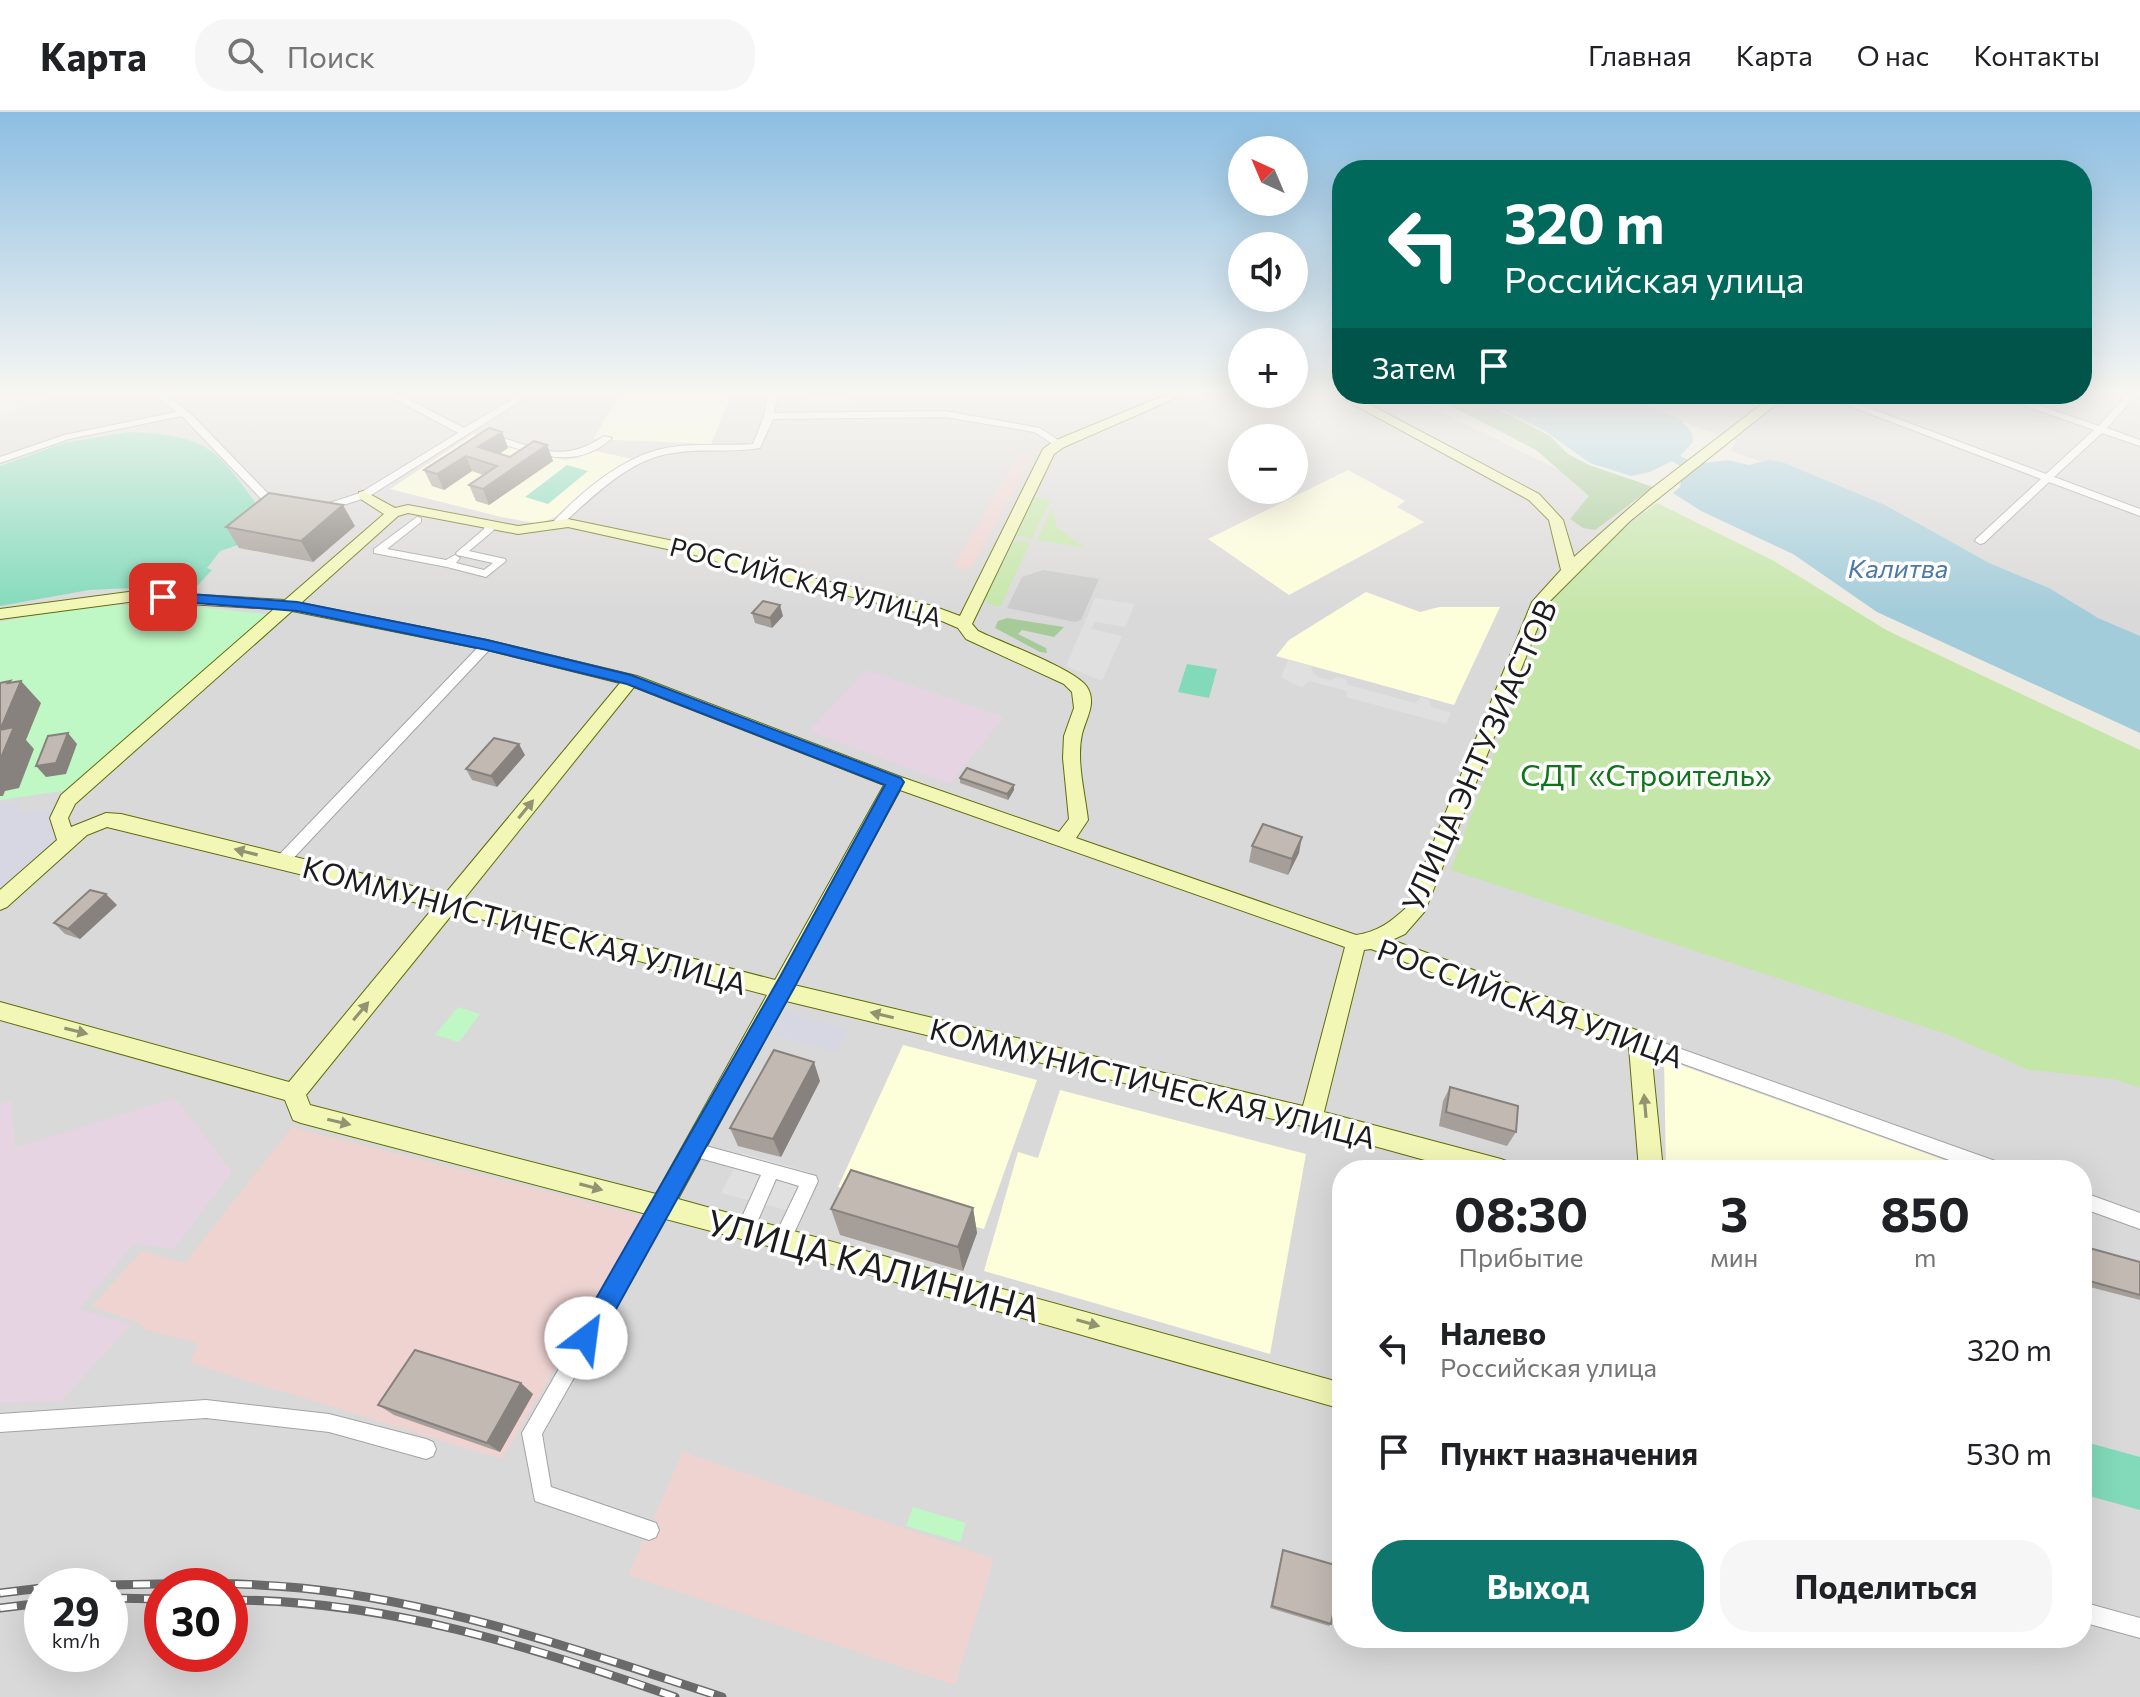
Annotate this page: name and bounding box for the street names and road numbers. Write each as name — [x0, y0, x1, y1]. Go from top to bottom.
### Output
street label: РОССИЙСКАЯ УЛИЦА — [667, 530, 945, 632]
street label: УЛИЦА ЭНТУЗИАСТОВ — [1393, 594, 1563, 916]
street label: КОММУНИСТИЧЕСКАЯ УЛИЦА — [299, 847, 751, 1001]
street label: РОССИЙСКАЯ УЛИЦА — [1373, 929, 1689, 1075]
street label: КОММУНИСТИЧЕСКАЯ УЛИЦА — [926, 1009, 1380, 1155]
street label: УЛИЦА КАЛИНИНА — [702, 1198, 1046, 1330]

